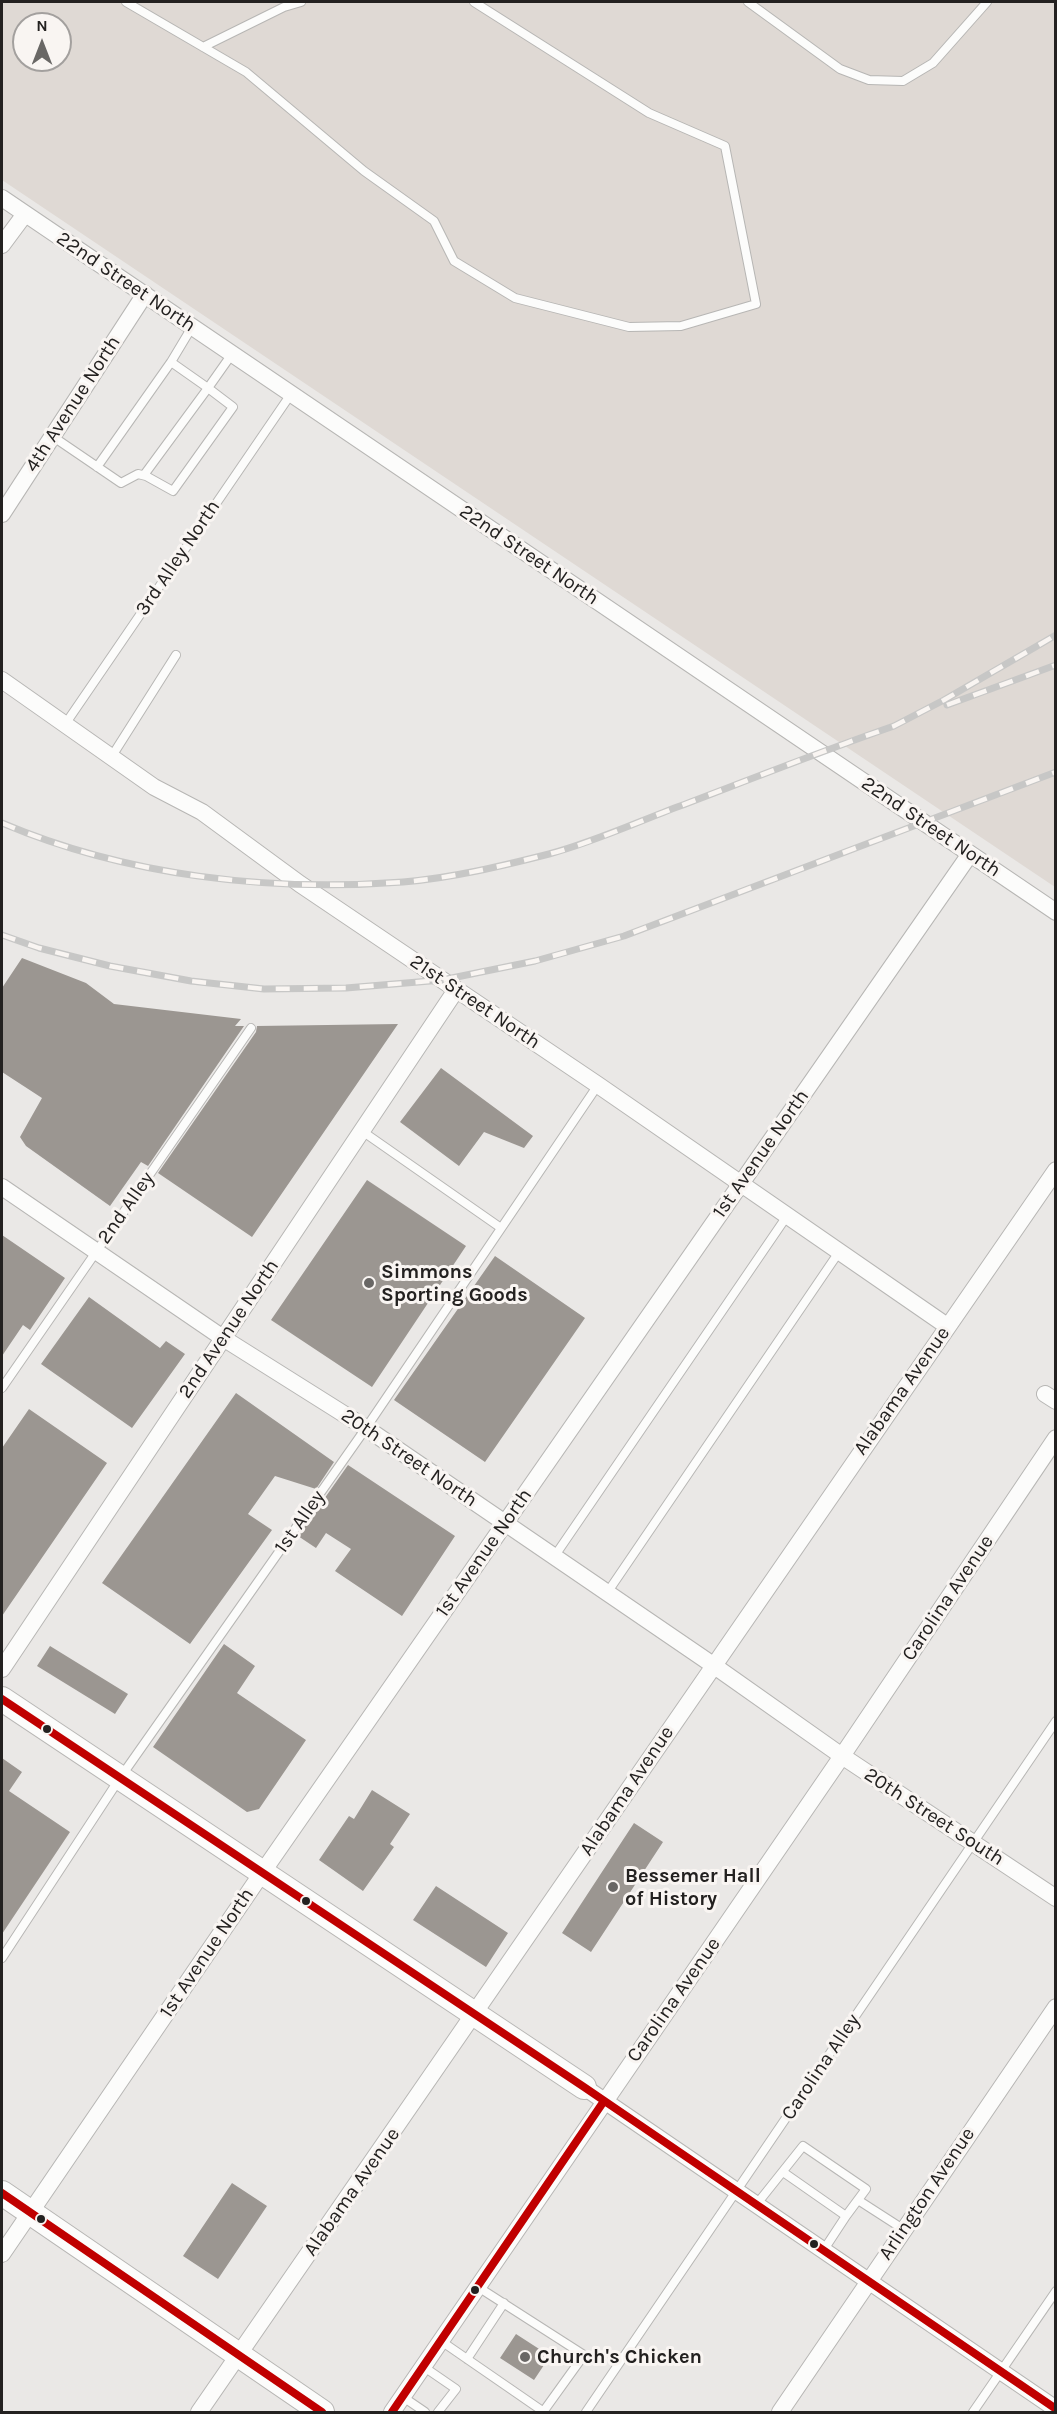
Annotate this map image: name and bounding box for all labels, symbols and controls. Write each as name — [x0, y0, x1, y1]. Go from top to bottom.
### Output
north arrow — [12, 12, 72, 72]
text: N — [36, 16, 48, 35]
street label: 22nd Street North — [52, 226, 200, 338]
street label: 4th Avenue North — [20, 331, 126, 477]
street label: 3rd Alley North — [131, 496, 225, 620]
street label: 22nd Street North — [455, 499, 603, 611]
street label: 22nd Street North — [857, 771, 1005, 883]
street label: 21st Street North — [405, 950, 545, 1054]
street label: 1st Avenue North — [708, 1085, 814, 1223]
street label: 2nd Alley — [93, 1167, 159, 1249]
street label: 2nd Avenue North — [174, 1255, 284, 1403]
place label: Simmons Sporting Goods — [381, 1260, 528, 1307]
marker: Simmons Sporting Goods — [362, 1276, 376, 1290]
street label: Alabama Avenue — [849, 1322, 955, 1460]
street label: 20th Street North — [336, 1404, 482, 1512]
street label: 1st Avenue North — [431, 1484, 537, 1622]
street label: 1st Alley — [270, 1486, 330, 1558]
street label: Carolina Avenue — [897, 1531, 999, 1665]
street label: Alabama Avenue — [575, 1722, 679, 1860]
unlabelled marker — [41, 1723, 53, 1735]
street label: 20th Street South — [859, 1763, 1009, 1871]
place label: Bessemer Hall of History — [625, 1864, 761, 1911]
marker: Bessemer Hall of History — [606, 1880, 620, 1894]
street label: 1st Avenue North — [155, 1884, 259, 2022]
unlabelled marker — [300, 1895, 312, 1907]
street label: Carolina Avenue — [622, 1933, 726, 2067]
street label: Carolina Alley — [777, 2009, 865, 2125]
street label: Alabama Avenue — [299, 2123, 405, 2261]
street label: Arlington Avenue — [874, 2123, 980, 2265]
unlabelled marker — [35, 2213, 47, 2225]
unlabelled marker — [808, 2238, 820, 2250]
unlabelled marker — [469, 2284, 481, 2296]
place label: Church's Chicken — [537, 2345, 702, 2369]
marker: Church's Chicken — [518, 2350, 532, 2364]

